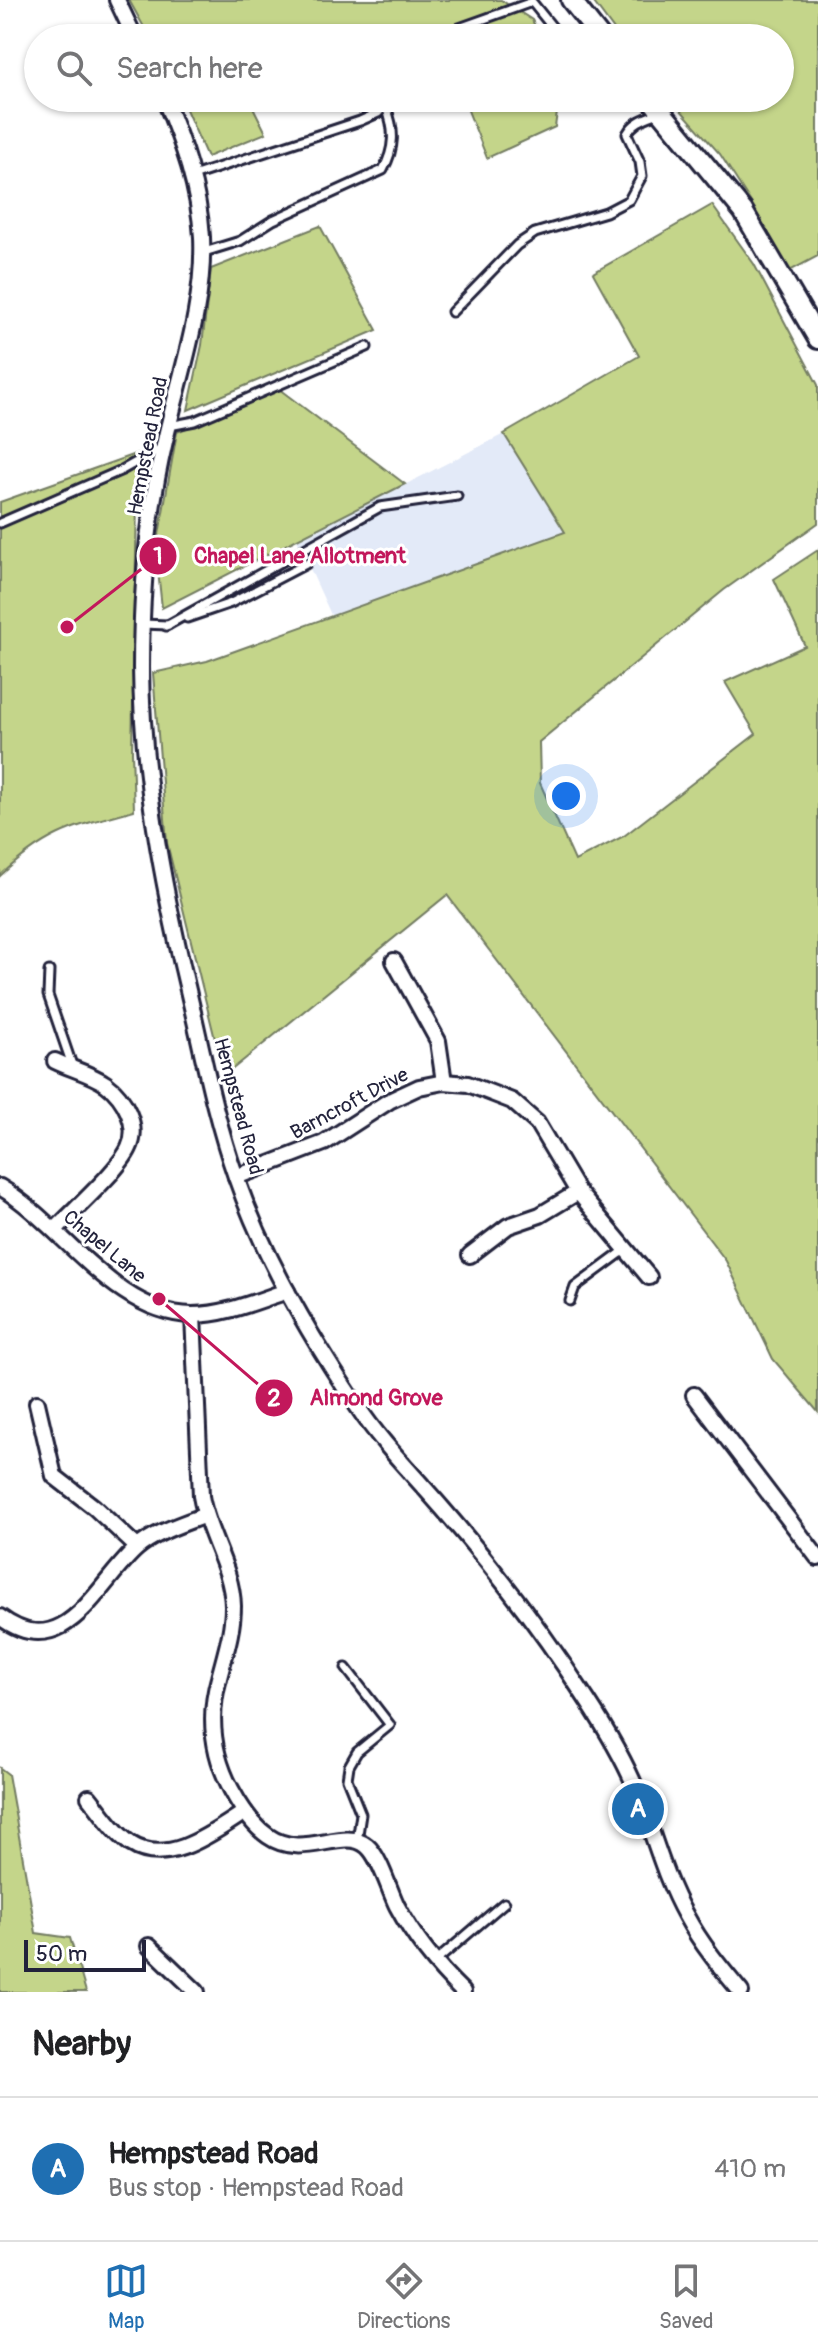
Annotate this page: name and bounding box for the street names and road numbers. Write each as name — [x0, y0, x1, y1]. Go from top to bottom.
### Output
street label: Hempstead Road — [122, 375, 173, 517]
street label: Hempstead Road — [208, 1035, 269, 1177]
street label: Barncroft Drive — [286, 1062, 413, 1145]
street label: Chapel Lane — [58, 1204, 151, 1288]

